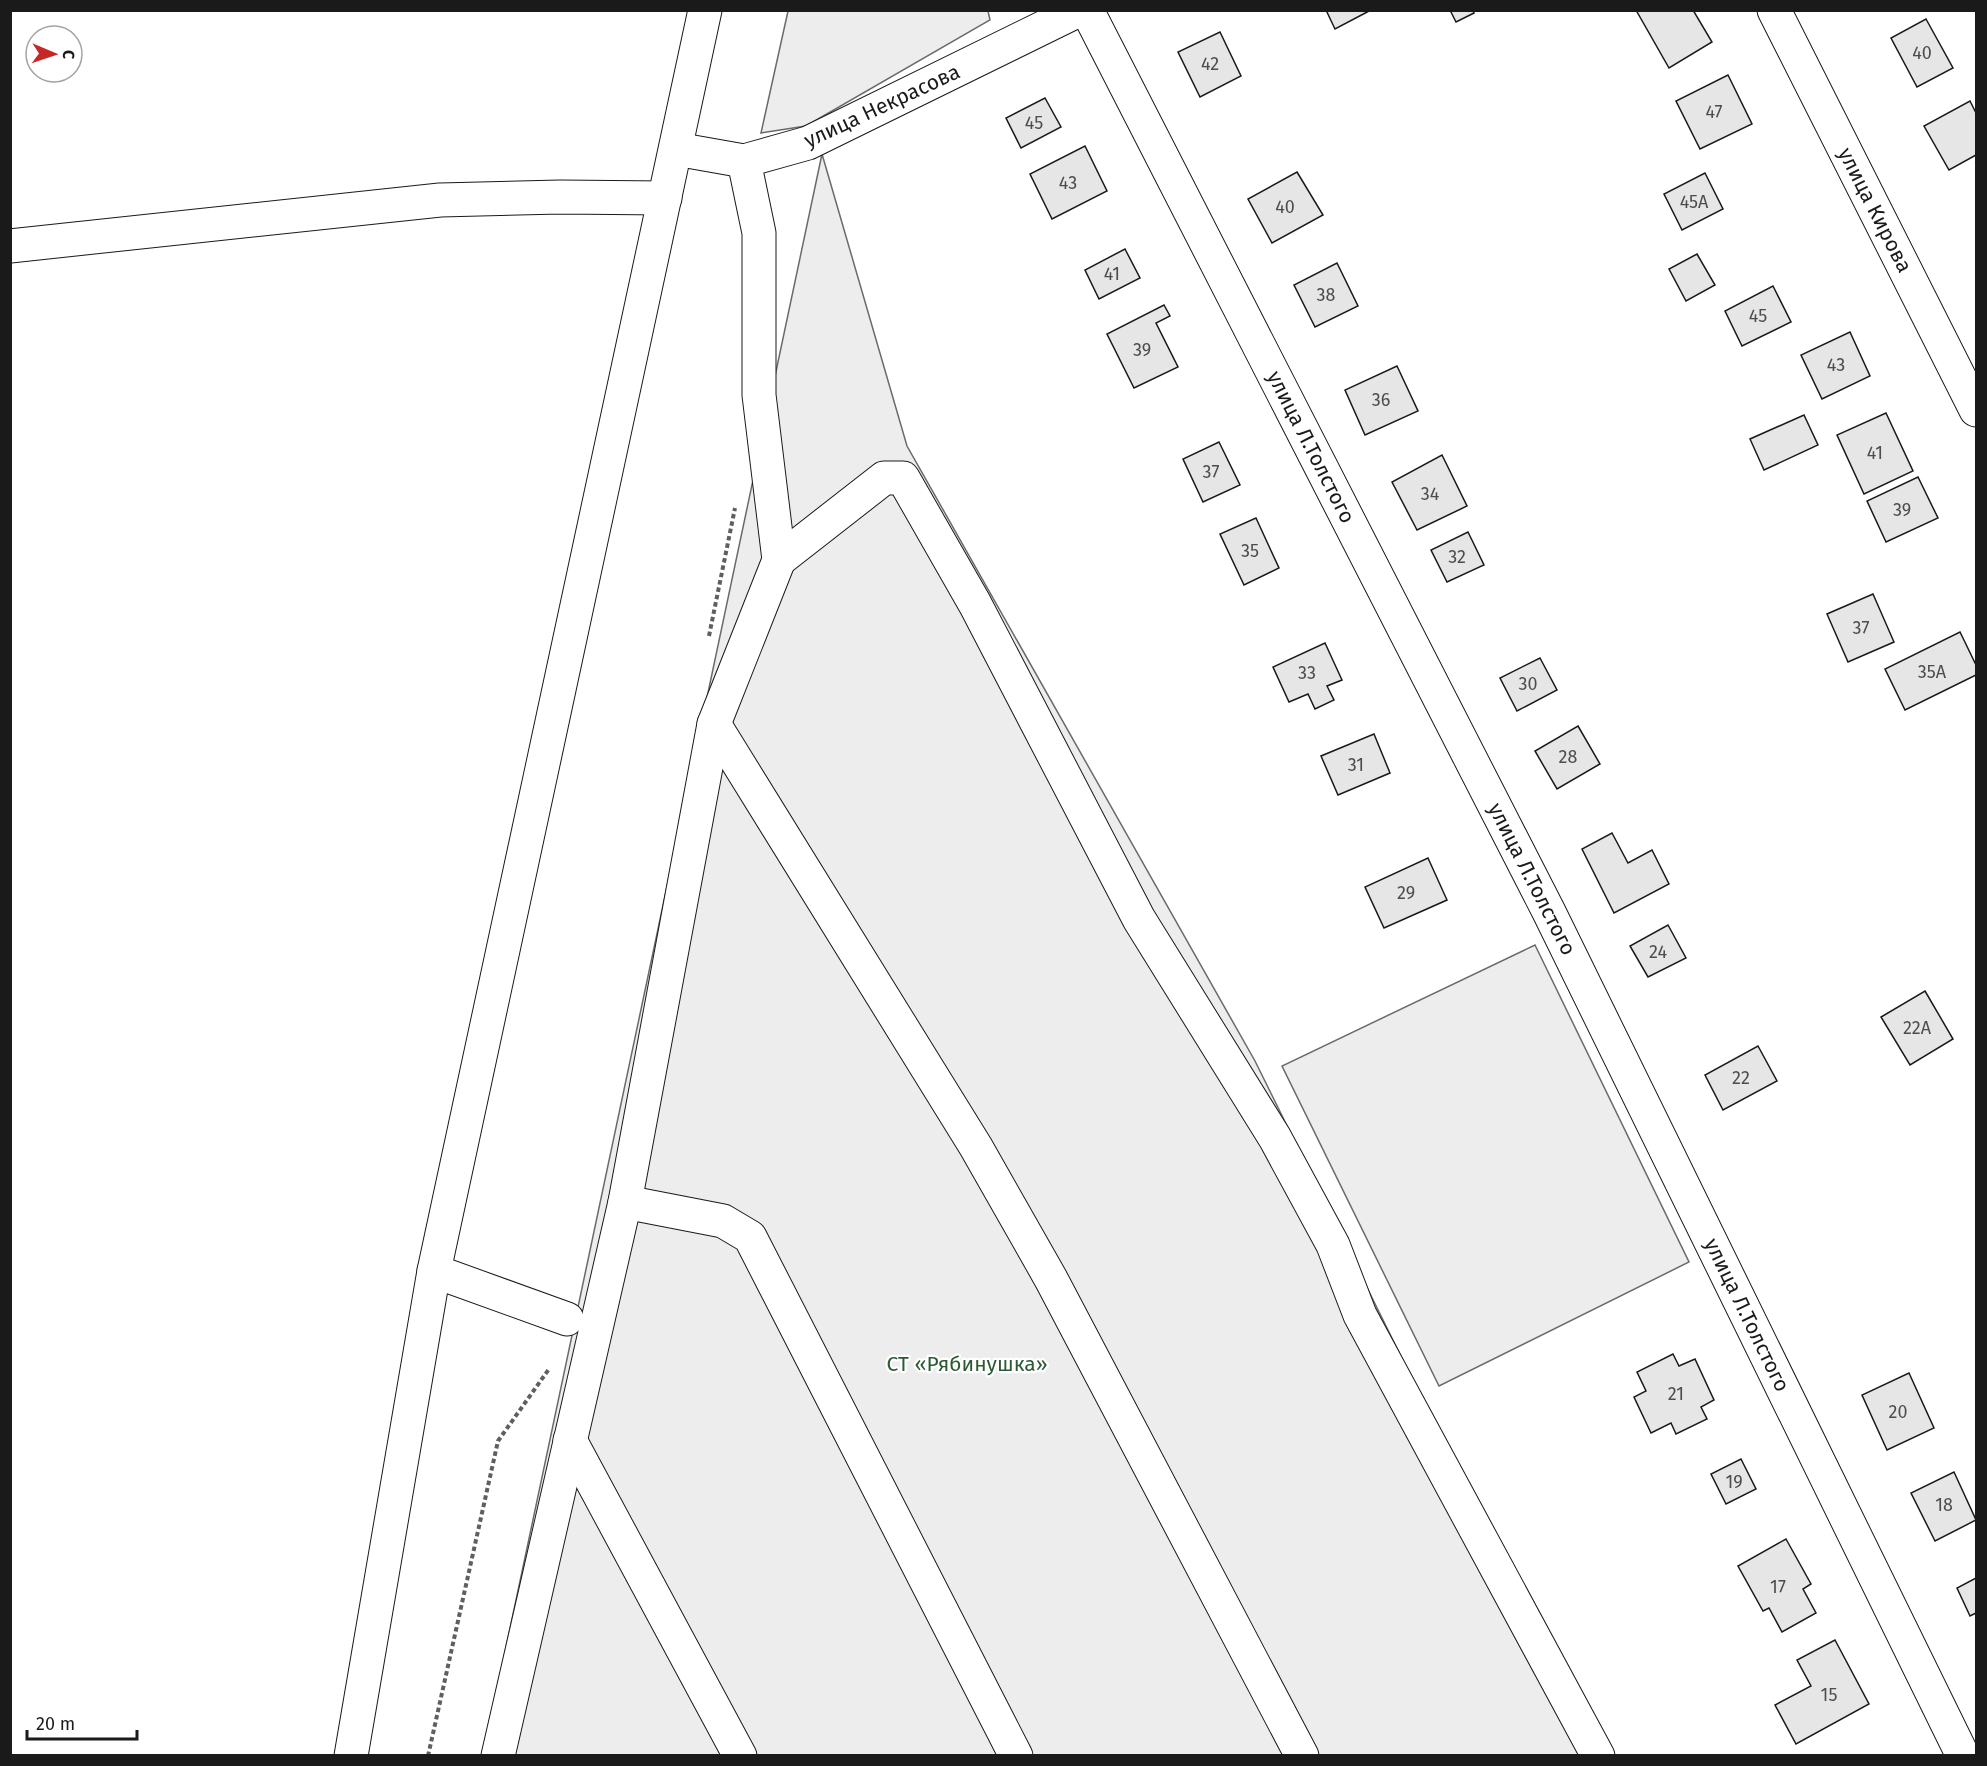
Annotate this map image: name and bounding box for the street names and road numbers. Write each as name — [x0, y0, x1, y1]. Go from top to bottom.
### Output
street label: улица Некрасова — [800, 58, 964, 154]
street label: улица Кирова — [1832, 143, 1918, 277]
street label: улица Л.Толстого — [1261, 366, 1361, 528]
street label: улица Л.Толстого — [1482, 798, 1582, 960]
street label: улица Л.Толстого — [1699, 1234, 1795, 1396]

